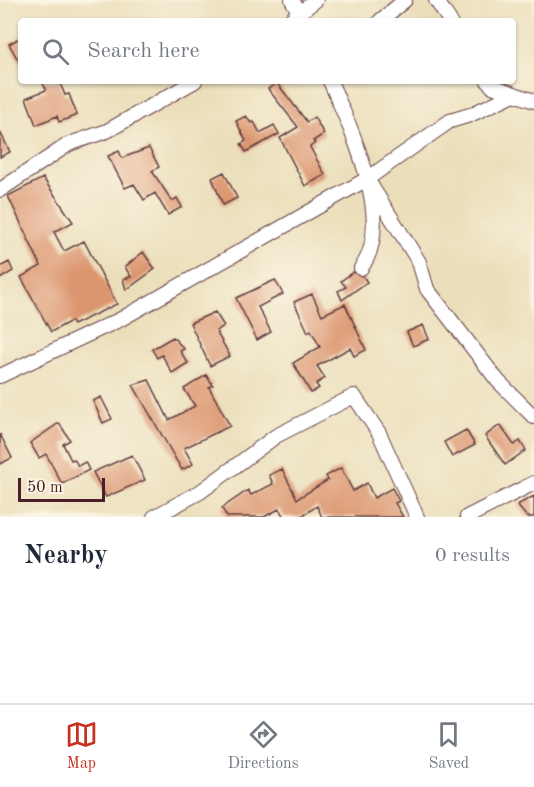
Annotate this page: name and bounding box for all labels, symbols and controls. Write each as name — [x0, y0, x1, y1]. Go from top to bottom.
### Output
search box — [18, 18, 516, 84]
icon: search — [39, 35, 72, 68]
text: Search here — [87, 40, 200, 62]
scale bar — [18, 475, 105, 502]
text: 50 m — [27, 480, 63, 496]
text: Nearby — [24, 543, 108, 569]
text: 0 results — [435, 546, 510, 566]
tab: Map — [65, 718, 98, 774]
tab: Directions — [228, 718, 299, 774]
tab: Saved — [428, 718, 469, 774]

